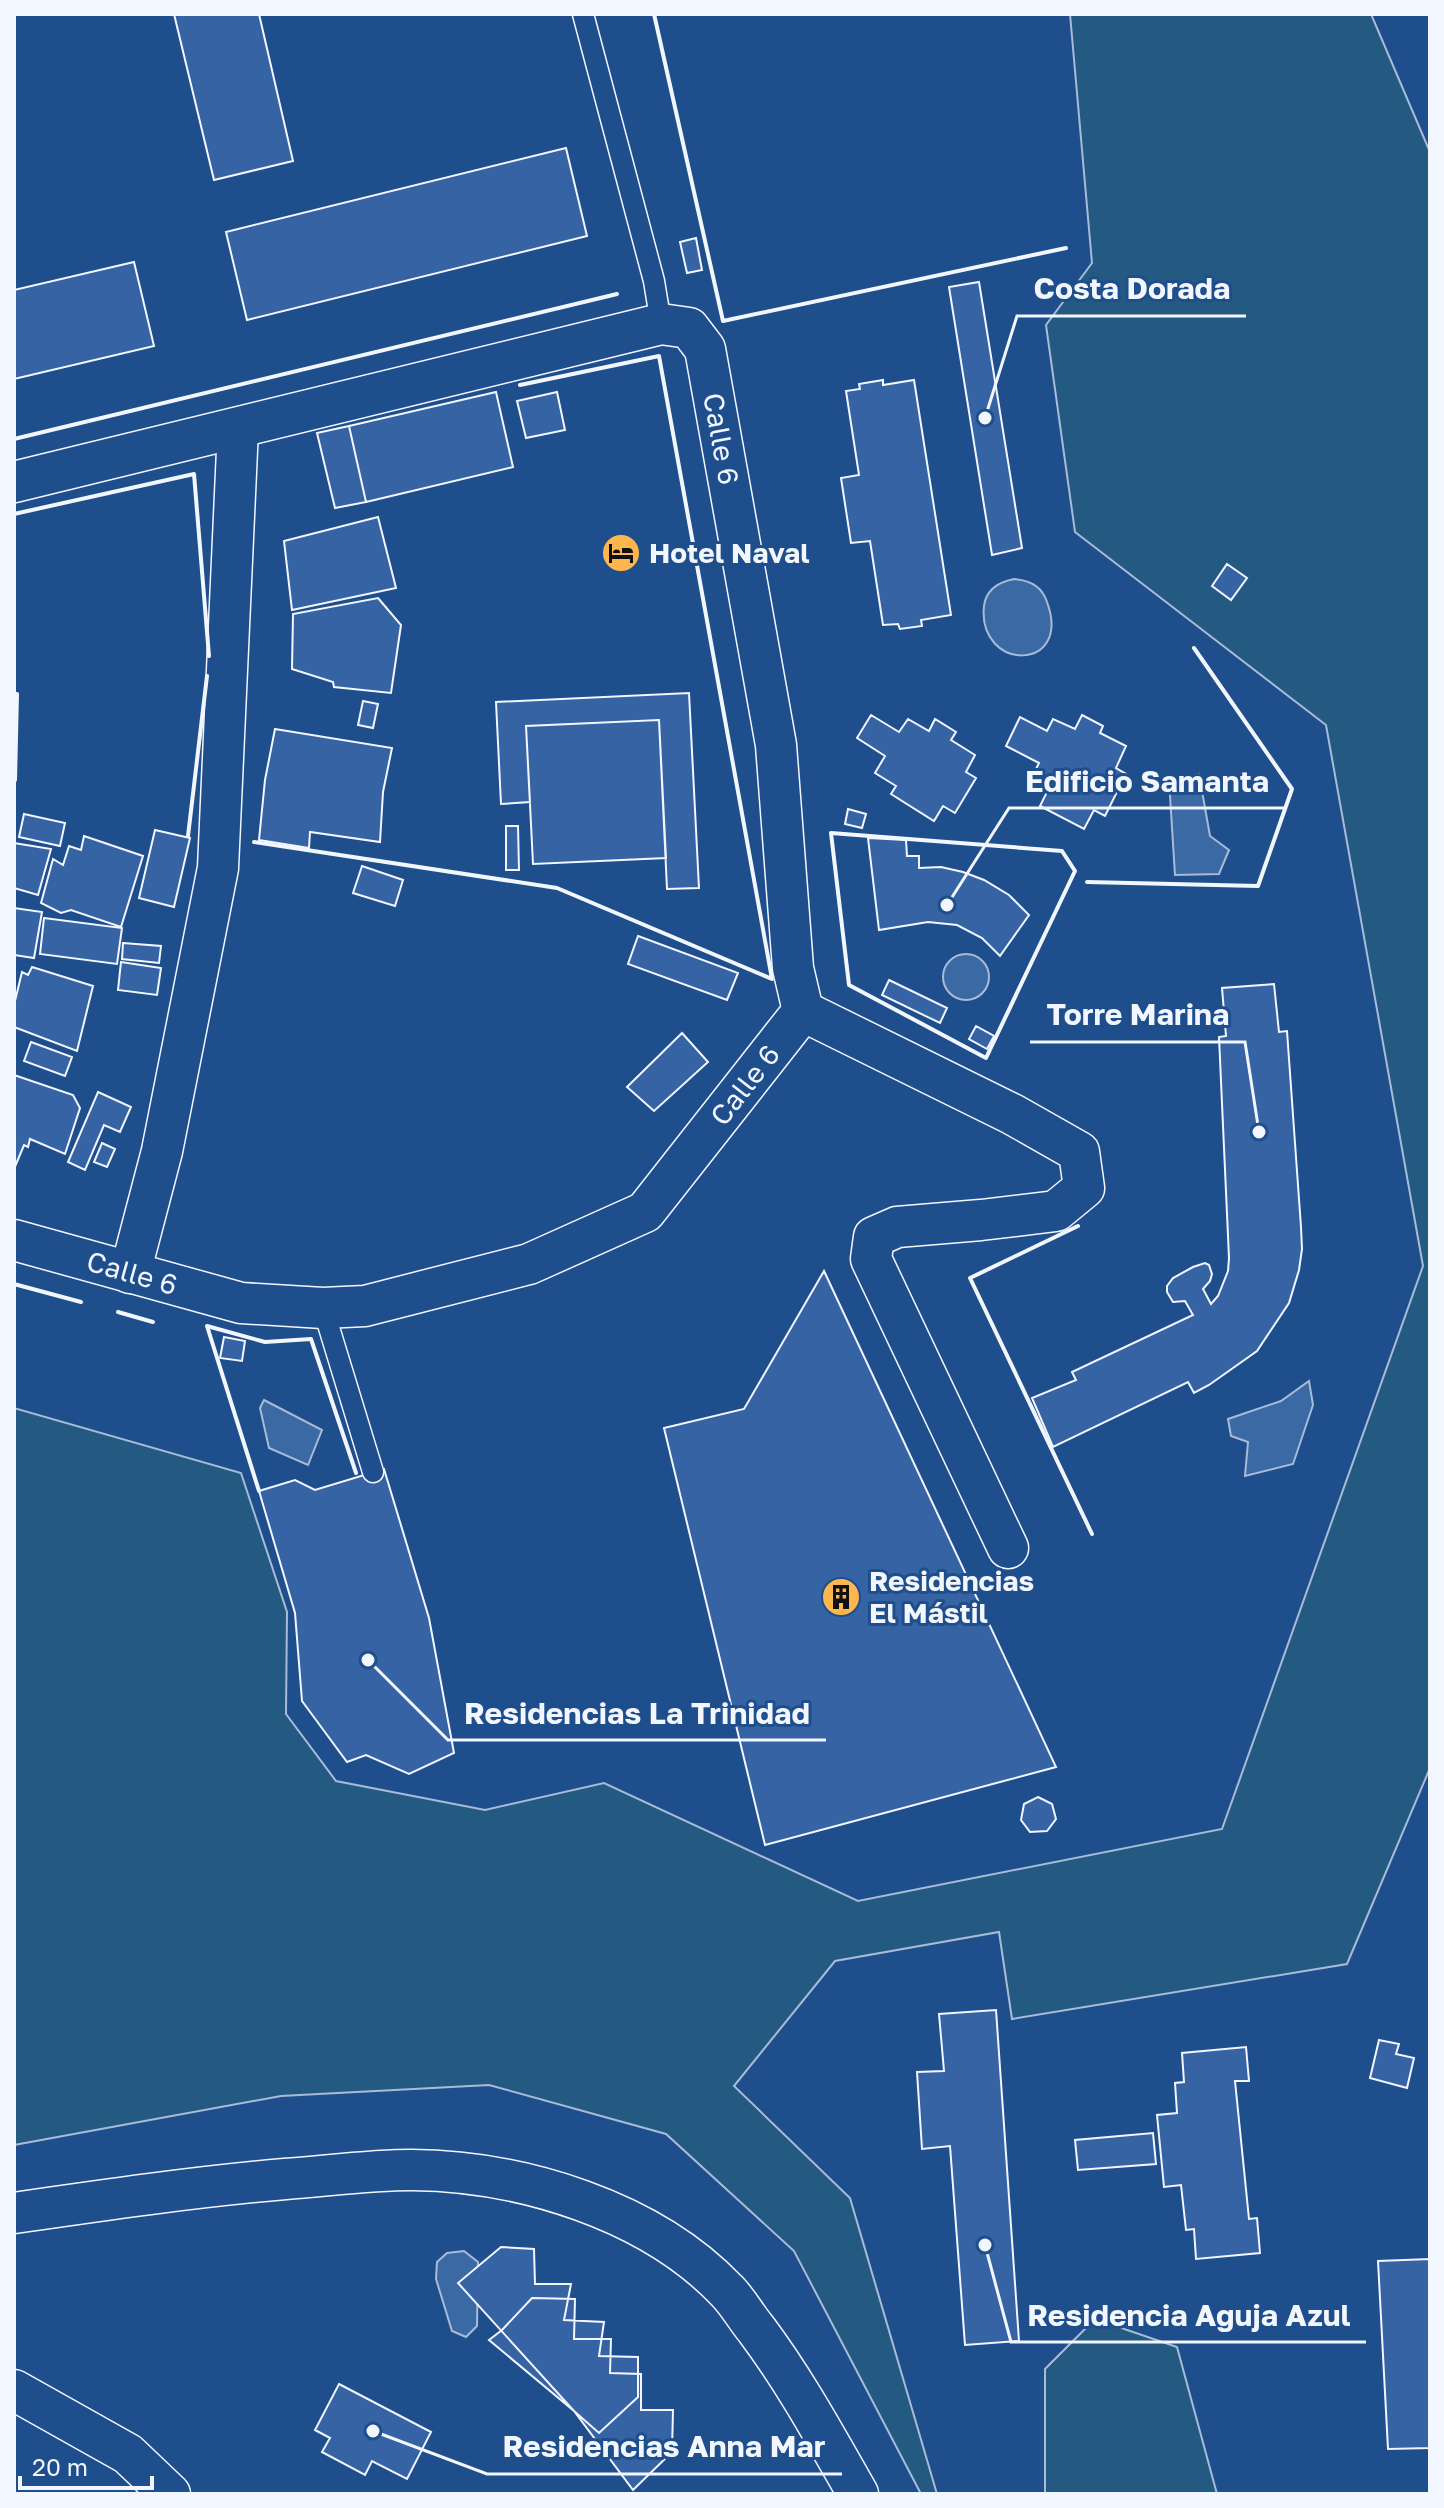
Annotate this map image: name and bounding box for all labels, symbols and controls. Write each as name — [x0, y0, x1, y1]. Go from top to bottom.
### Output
callout: Costa Dorada — [1017, 262, 1246, 316]
text: Costa Dorada — [1034, 270, 1230, 306]
street label: Calle 6 — [697, 390, 746, 487]
hotel icon: Hotel Naval — [600, 532, 642, 574]
place label: Hotel Naval — [649, 536, 810, 569]
callout: Edificio Samanta — [1009, 754, 1285, 808]
text: Edificio Samanta — [1025, 763, 1269, 799]
callout: Torre Marina — [1030, 988, 1245, 1042]
text: Torre Marina — [1047, 996, 1229, 1032]
street label: Calle 6 — [703, 1038, 786, 1131]
street label: Calle 6 — [83, 1244, 181, 1301]
place label: Residencias El Mástil — [869, 1564, 1034, 1629]
building icon: Residencias El Mástil — [820, 1576, 862, 1618]
callout: Residencias La Trinidad — [448, 1686, 826, 1740]
text: Residencias La Trinidad — [464, 1695, 810, 1731]
callout: Residencia Aguja Azul — [1011, 2288, 1366, 2342]
text: Residencia Aguja Azul — [1027, 2297, 1351, 2333]
callout: Residencias Anna Mar — [487, 2420, 842, 2474]
text: Residencias Anna Mar — [503, 2428, 826, 2464]
scale bar — [20, 2440, 152, 2490]
text: 20 m — [32, 2452, 88, 2481]

